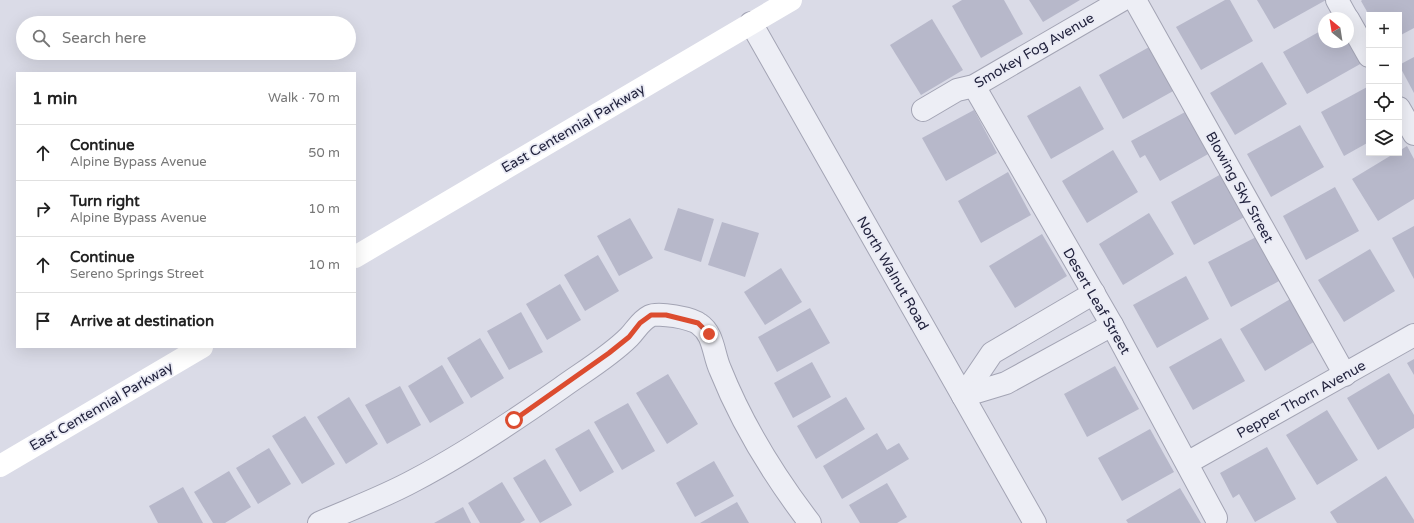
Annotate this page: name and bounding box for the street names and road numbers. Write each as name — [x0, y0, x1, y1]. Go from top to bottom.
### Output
street label: Smokey Fog Avenue — [971, 9, 1097, 92]
street label: East Centennial Parkway — [498, 80, 649, 177]
street label: Blowing Sky Street — [1202, 129, 1277, 246]
street label: North Walnut Road — [853, 213, 932, 333]
street label: Desert Leaf Street — [1059, 245, 1134, 358]
street label: Pepper Thorn Avenue — [1234, 357, 1369, 442]
street label: East Centennial Parkway — [26, 358, 177, 455]

